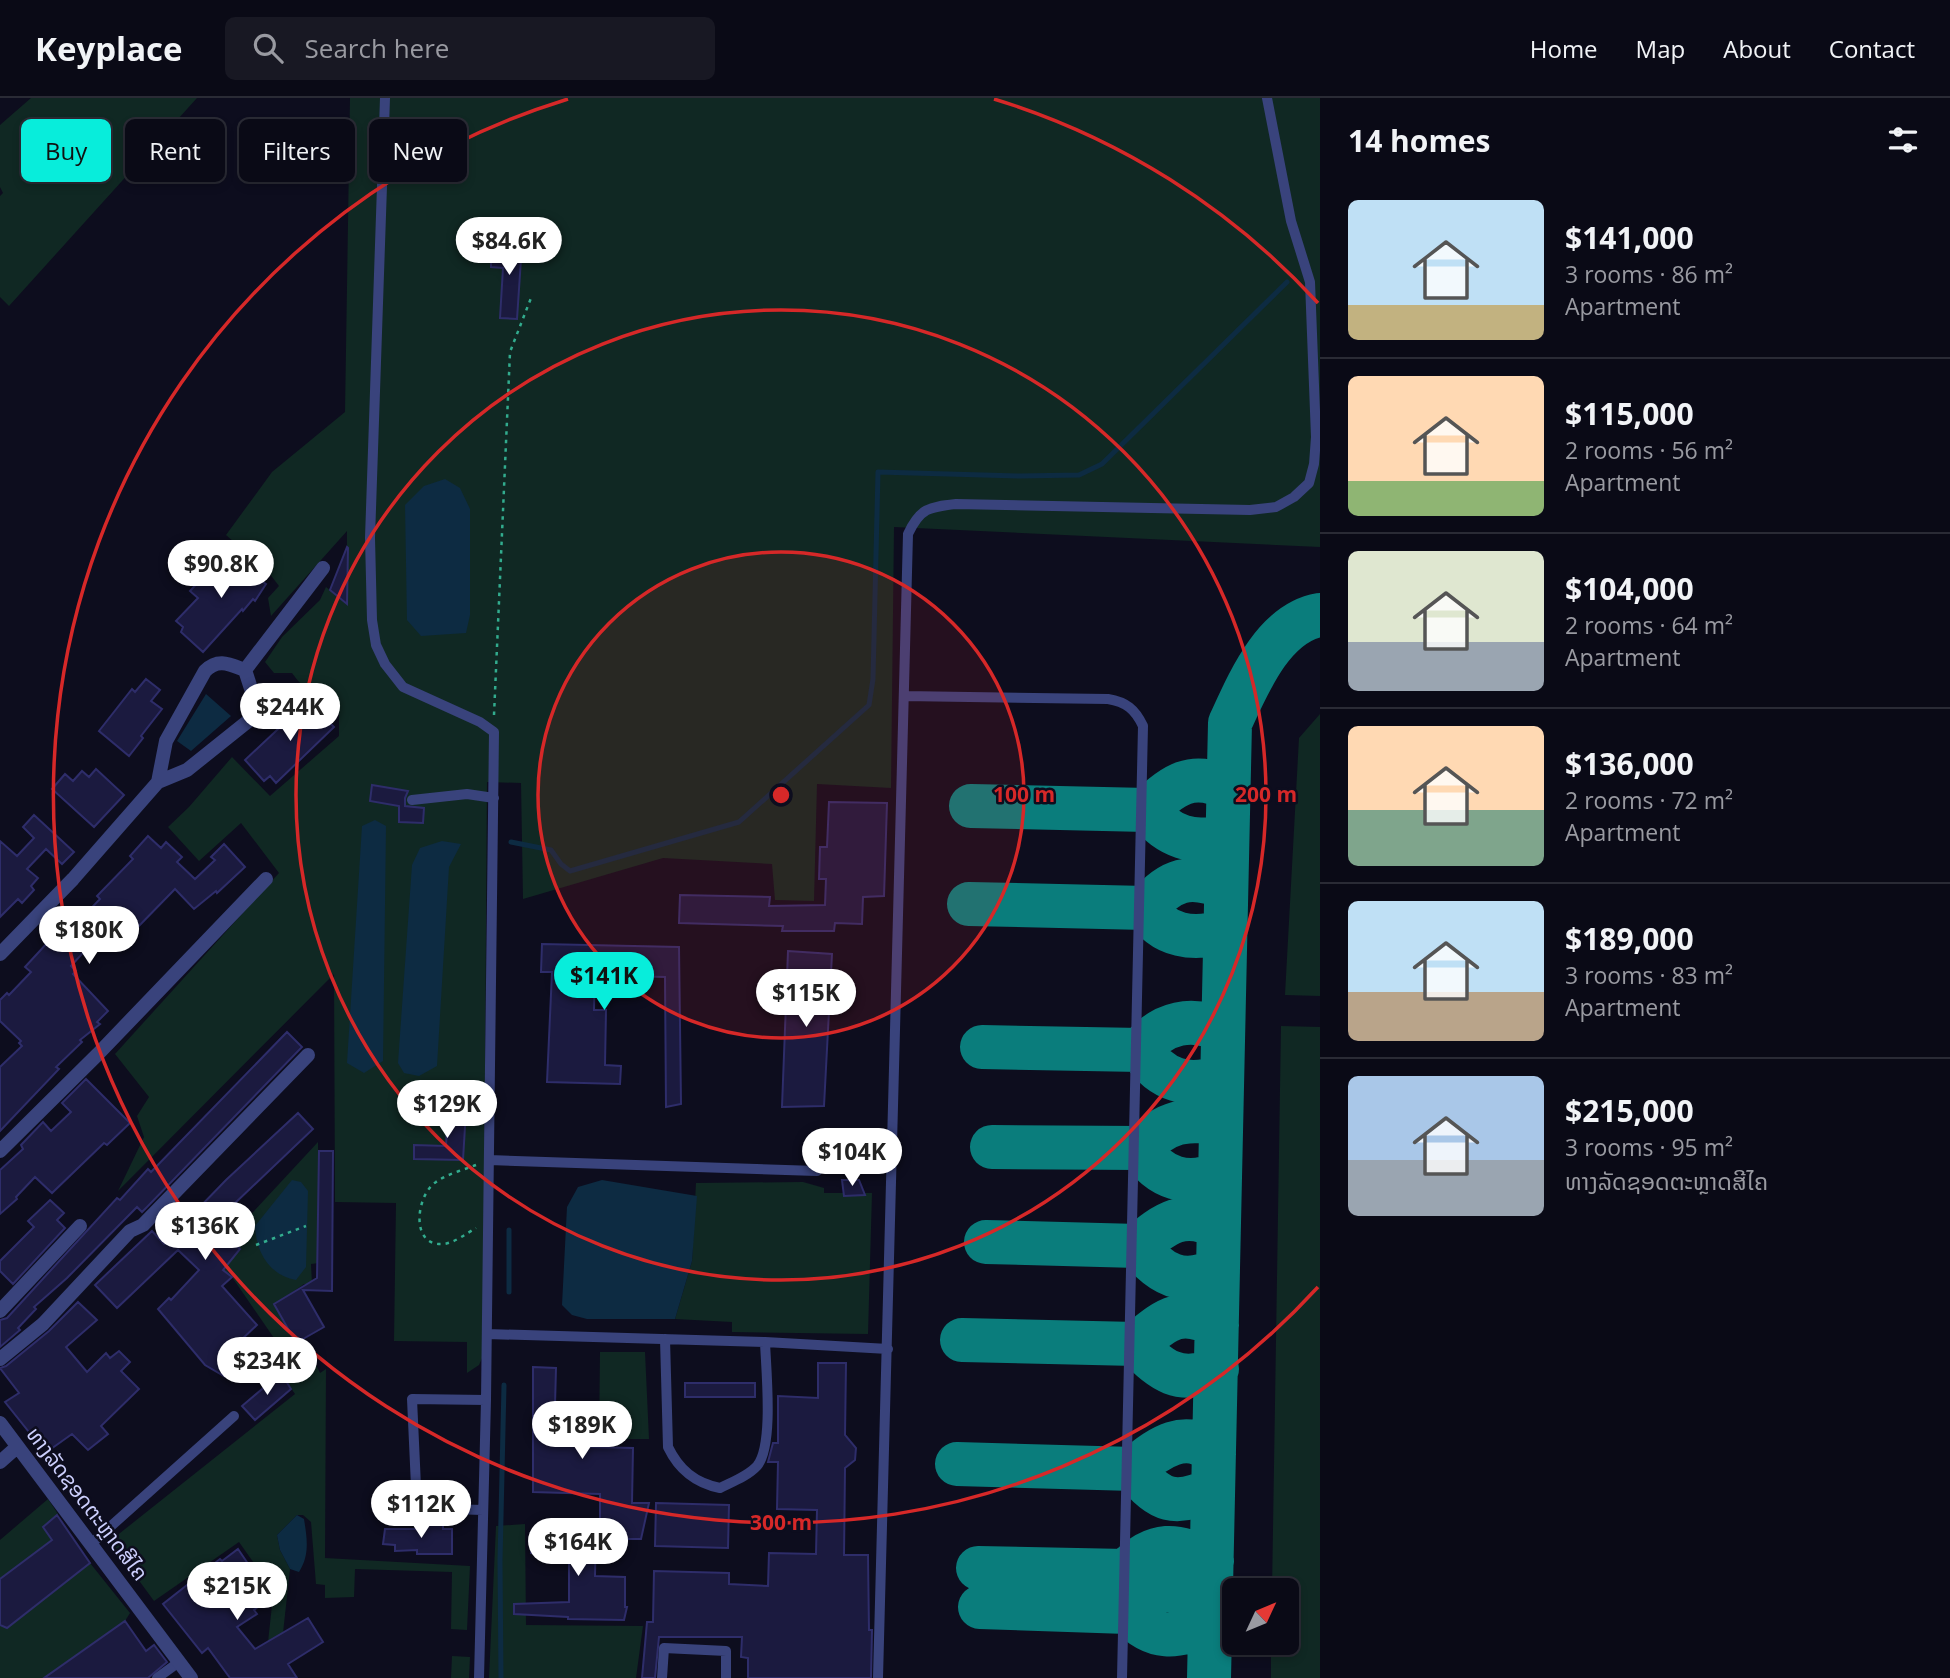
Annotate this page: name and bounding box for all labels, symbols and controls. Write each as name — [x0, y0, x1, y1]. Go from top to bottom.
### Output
search box — [225, 17, 715, 80]
text: Keyplace — [35, 26, 183, 71]
icon: search — [249, 29, 287, 67]
text: Search here — [305, 30, 449, 66]
text: Home — [1530, 32, 1598, 65]
text: Map — [1636, 32, 1685, 65]
text: About — [1723, 32, 1791, 65]
text: Contact — [1829, 32, 1915, 65]
chip: Buy — [21, 119, 111, 182]
chip: Rent — [125, 119, 225, 182]
chip: Filters — [239, 119, 355, 182]
chip: New — [369, 119, 467, 182]
text: 14 homes — [1348, 120, 1491, 161]
icon: filters — [1884, 121, 1922, 159]
text: $141,000 — [1565, 217, 1694, 258]
pin: $84.6K — [452, 218, 566, 277]
text: $84.6K — [472, 224, 546, 256]
icon: home — [1404, 228, 1488, 312]
text: 3 rooms · 86 m² — [1565, 258, 1733, 290]
text: Apartment — [1565, 290, 1681, 322]
text: $115,000 — [1565, 393, 1694, 434]
icon: home — [1404, 404, 1488, 488]
text: 2 rooms · 56 m² — [1565, 434, 1733, 466]
text: Apartment — [1565, 466, 1681, 498]
pin: $90.8K — [164, 540, 278, 600]
text: $90.8K — [184, 547, 258, 579]
text: $104,000 — [1565, 568, 1694, 609]
icon: home — [1404, 579, 1488, 663]
text: 2 rooms · 64 m² — [1565, 609, 1733, 641]
text: Apartment — [1565, 641, 1681, 673]
pin: $244K — [241, 684, 339, 743]
text: $244K — [256, 690, 324, 722]
text: $136,000 — [1565, 743, 1694, 784]
icon: home — [1404, 754, 1488, 838]
text: 100 m — [993, 780, 1055, 808]
text: 200 m — [1235, 780, 1297, 808]
centre of rings — [769, 783, 793, 807]
text: 2 rooms · 72 m² — [1565, 784, 1733, 816]
text: Apartment — [1565, 816, 1681, 848]
pin: $180K — [40, 906, 138, 966]
text: $180K — [55, 913, 123, 945]
text: $189,000 — [1565, 918, 1694, 959]
icon: home — [1404, 929, 1488, 1013]
pin: $141K — [555, 953, 653, 1012]
text: $141K — [570, 959, 638, 991]
text: 3 rooms · 83 m² — [1565, 959, 1733, 991]
pin: $115K — [757, 970, 855, 1029]
text: $115K — [772, 976, 840, 1008]
text: Apartment — [1565, 991, 1681, 1023]
pin: $129K — [398, 1080, 496, 1140]
text: $129K — [413, 1087, 481, 1119]
text: $215,000 — [1565, 1090, 1694, 1131]
icon: home — [1404, 1104, 1488, 1188]
pin: $104K — [803, 1128, 901, 1188]
text: 3 rooms · 95 m² — [1565, 1131, 1733, 1163]
text: $104K — [818, 1135, 886, 1167]
text: ທາງລັດຊອດຕະຫຼາດສີໄຄ — [1565, 1165, 1768, 1197]
pin: $136K — [156, 1202, 254, 1262]
text: $136K — [171, 1209, 239, 1241]
pin: $234K — [218, 1338, 316, 1397]
text: $234K — [233, 1344, 301, 1376]
pin: $189K — [533, 1402, 631, 1461]
text: $189K — [548, 1408, 616, 1440]
street label: ທາງລັດຊອດຕະຫຼາດສີໄຄ — [21, 1421, 155, 1586]
pin: $112K — [372, 1480, 470, 1540]
text: $112K — [387, 1487, 455, 1519]
text: 300 m — [750, 1508, 812, 1536]
pin: $164K — [529, 1518, 627, 1578]
text: $164K — [544, 1525, 612, 1557]
pin: $215K — [188, 1562, 286, 1622]
text: $215K — [203, 1569, 271, 1601]
north arrow — [1222, 1578, 1298, 1656]
map controls — [1222, 1578, 1299, 1655]

